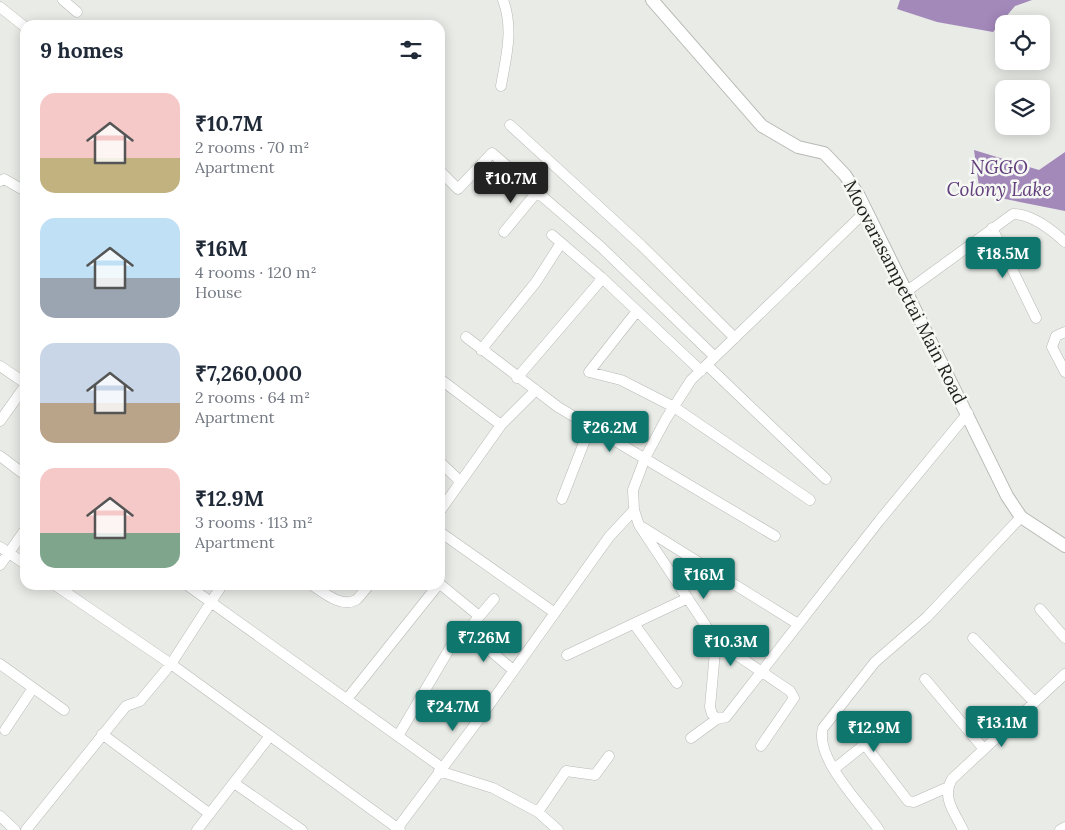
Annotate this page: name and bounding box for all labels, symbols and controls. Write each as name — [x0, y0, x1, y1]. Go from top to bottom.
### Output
map controls — [995, 15, 1050, 135]
button: locate — [995, 15, 1050, 70]
icon: filters — [397, 36, 425, 64]
text: 9 homes — [40, 37, 123, 64]
button: layers — [995, 80, 1050, 135]
text: ₹10.7M — [195, 110, 263, 137]
icon: home — [80, 113, 140, 173]
text: 2 rooms · 70 m² — [195, 137, 309, 157]
water label: NGGO Colony Lake — [947, 155, 1051, 201]
text: Apartment — [195, 157, 275, 177]
pin: ₹10.7M — [470, 162, 552, 204]
text: ₹10.7M — [485, 168, 537, 188]
street label: Moovarasampettai Main Road — [839, 176, 972, 408]
text: ₹16M — [195, 235, 248, 262]
pin: ₹18.5M — [962, 236, 1044, 279]
icon: home — [80, 238, 140, 298]
text: ₹18.5M — [977, 243, 1029, 263]
text: 4 rooms · 120 m² — [195, 262, 317, 282]
text: House — [195, 282, 242, 302]
text: ₹7,260,000 — [195, 360, 302, 387]
icon: home — [80, 363, 140, 423]
text: 2 rooms · 64 m² — [195, 387, 310, 407]
text: Apartment — [195, 407, 275, 427]
pin: ₹26.2M — [569, 410, 651, 453]
text: ₹26.2M — [583, 417, 637, 437]
text: ₹12.9M — [195, 485, 264, 512]
icon: home — [80, 488, 140, 548]
text: 3 rooms · 113 m² — [195, 512, 313, 532]
text: Apartment — [195, 532, 275, 552]
pin: ₹16M — [674, 558, 734, 600]
text: ₹16M — [684, 564, 724, 584]
pin: ₹7.26M — [443, 620, 525, 663]
pin: ₹10.3M — [690, 624, 772, 667]
text: ₹7.26M — [458, 627, 510, 647]
text: ₹10.3M — [704, 631, 758, 651]
pin: ₹24.7M — [412, 690, 494, 732]
text: ₹24.7M — [427, 696, 479, 716]
pin: ₹13.1M — [961, 706, 1043, 748]
pin: ₹12.9M — [833, 710, 915, 753]
text: ₹13.1M — [977, 712, 1027, 732]
text: ₹12.9M — [848, 717, 900, 737]

